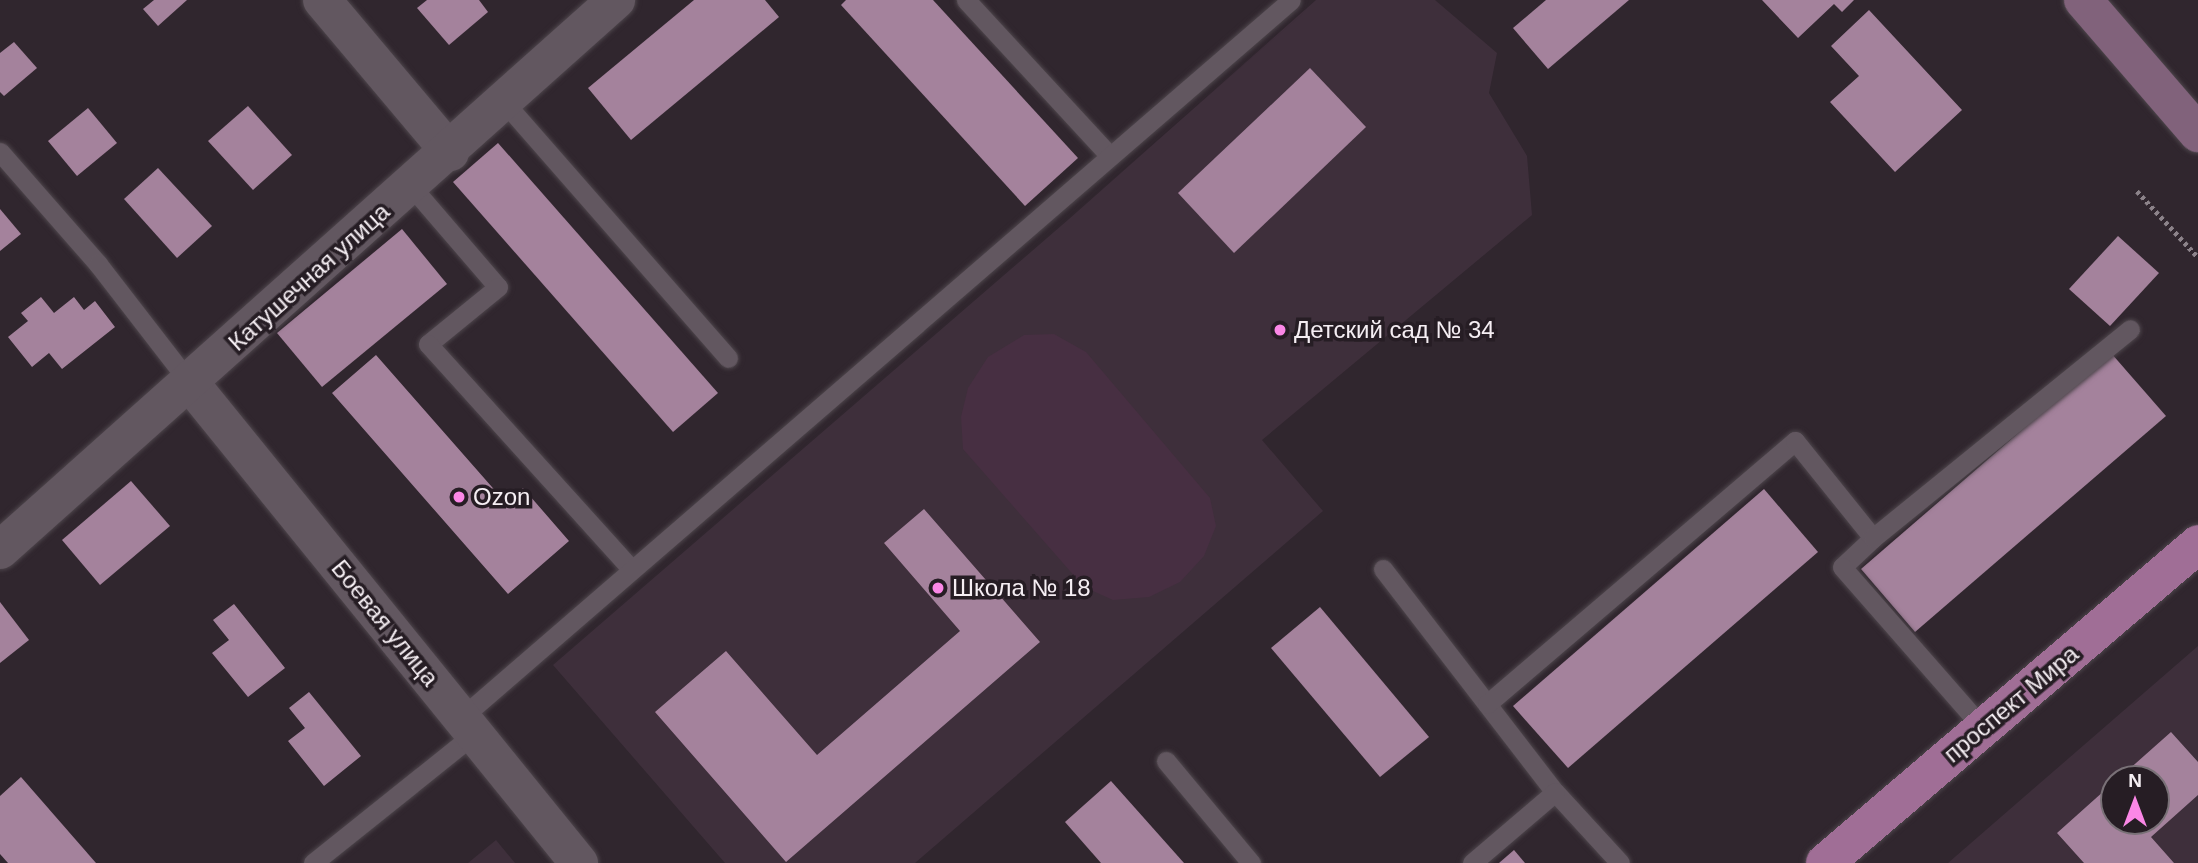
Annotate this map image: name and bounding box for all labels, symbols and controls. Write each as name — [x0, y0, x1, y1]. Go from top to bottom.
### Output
street label: Катушечная улица — [223, 197, 395, 357]
place label: Детский сад № 34 — [1294, 316, 1495, 344]
marker: Детский сад № 34 — [1272, 322, 1288, 338]
place label: Ozon — [473, 483, 530, 511]
marker: Ozon — [451, 489, 467, 505]
street label: Боевая улица — [325, 554, 445, 692]
place label: Школа № 18 — [952, 574, 1091, 602]
marker: Школа № 18 — [930, 580, 946, 596]
street label: проспект Мира — [1938, 639, 2084, 769]
north arrow — [2100, 765, 2170, 835]
text: N — [2128, 770, 2142, 791]

